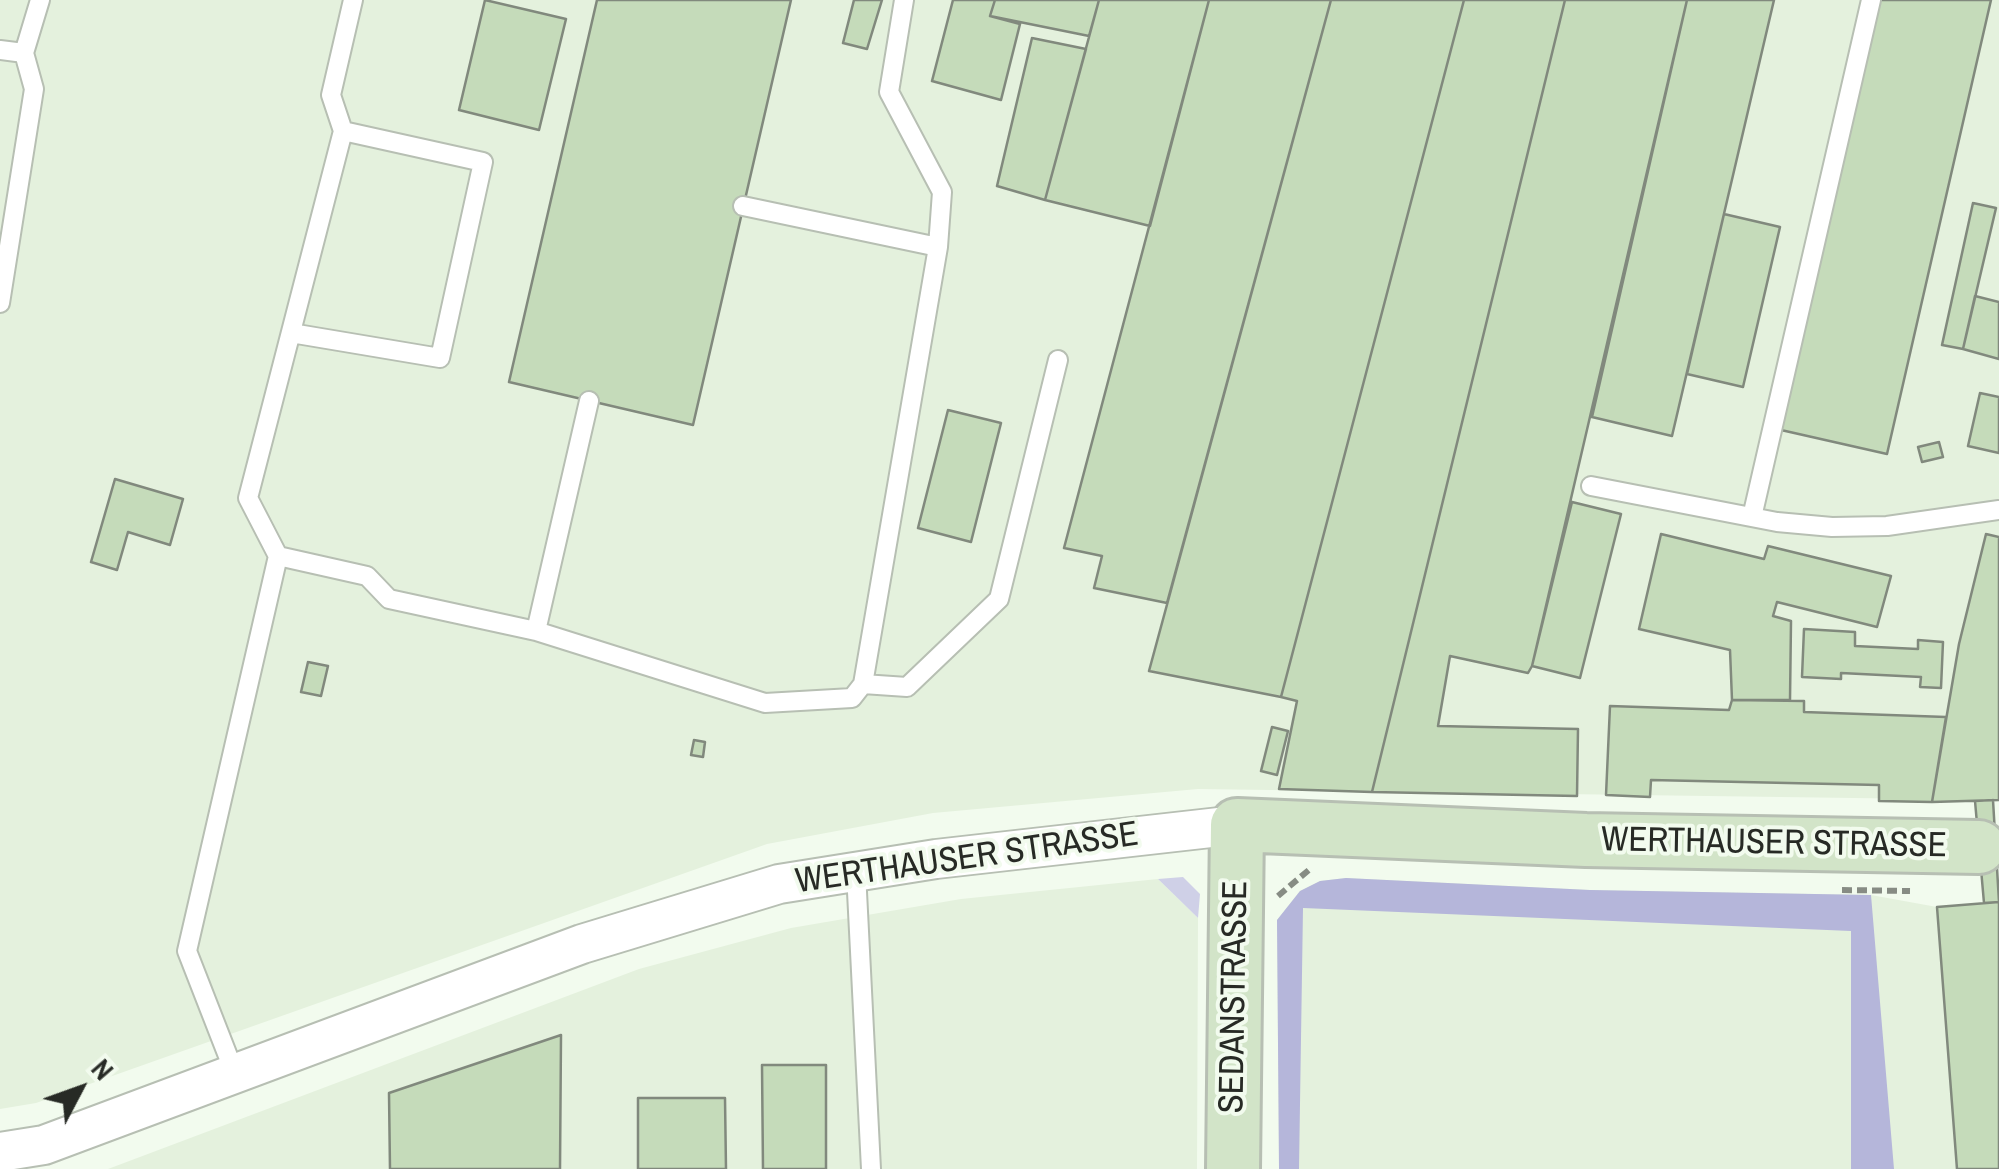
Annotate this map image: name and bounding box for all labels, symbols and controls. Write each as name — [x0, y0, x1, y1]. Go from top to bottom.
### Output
street label: WERTHAUSER STRASSE — [793, 814, 1141, 904]
street label: WERTHAUSER STRASSE — [1601, 820, 1947, 868]
street label: SEDANSTRASSE — [1212, 880, 1258, 1114]
north arrow — [30, 1039, 130, 1139]
text: N — [83, 1051, 122, 1088]

